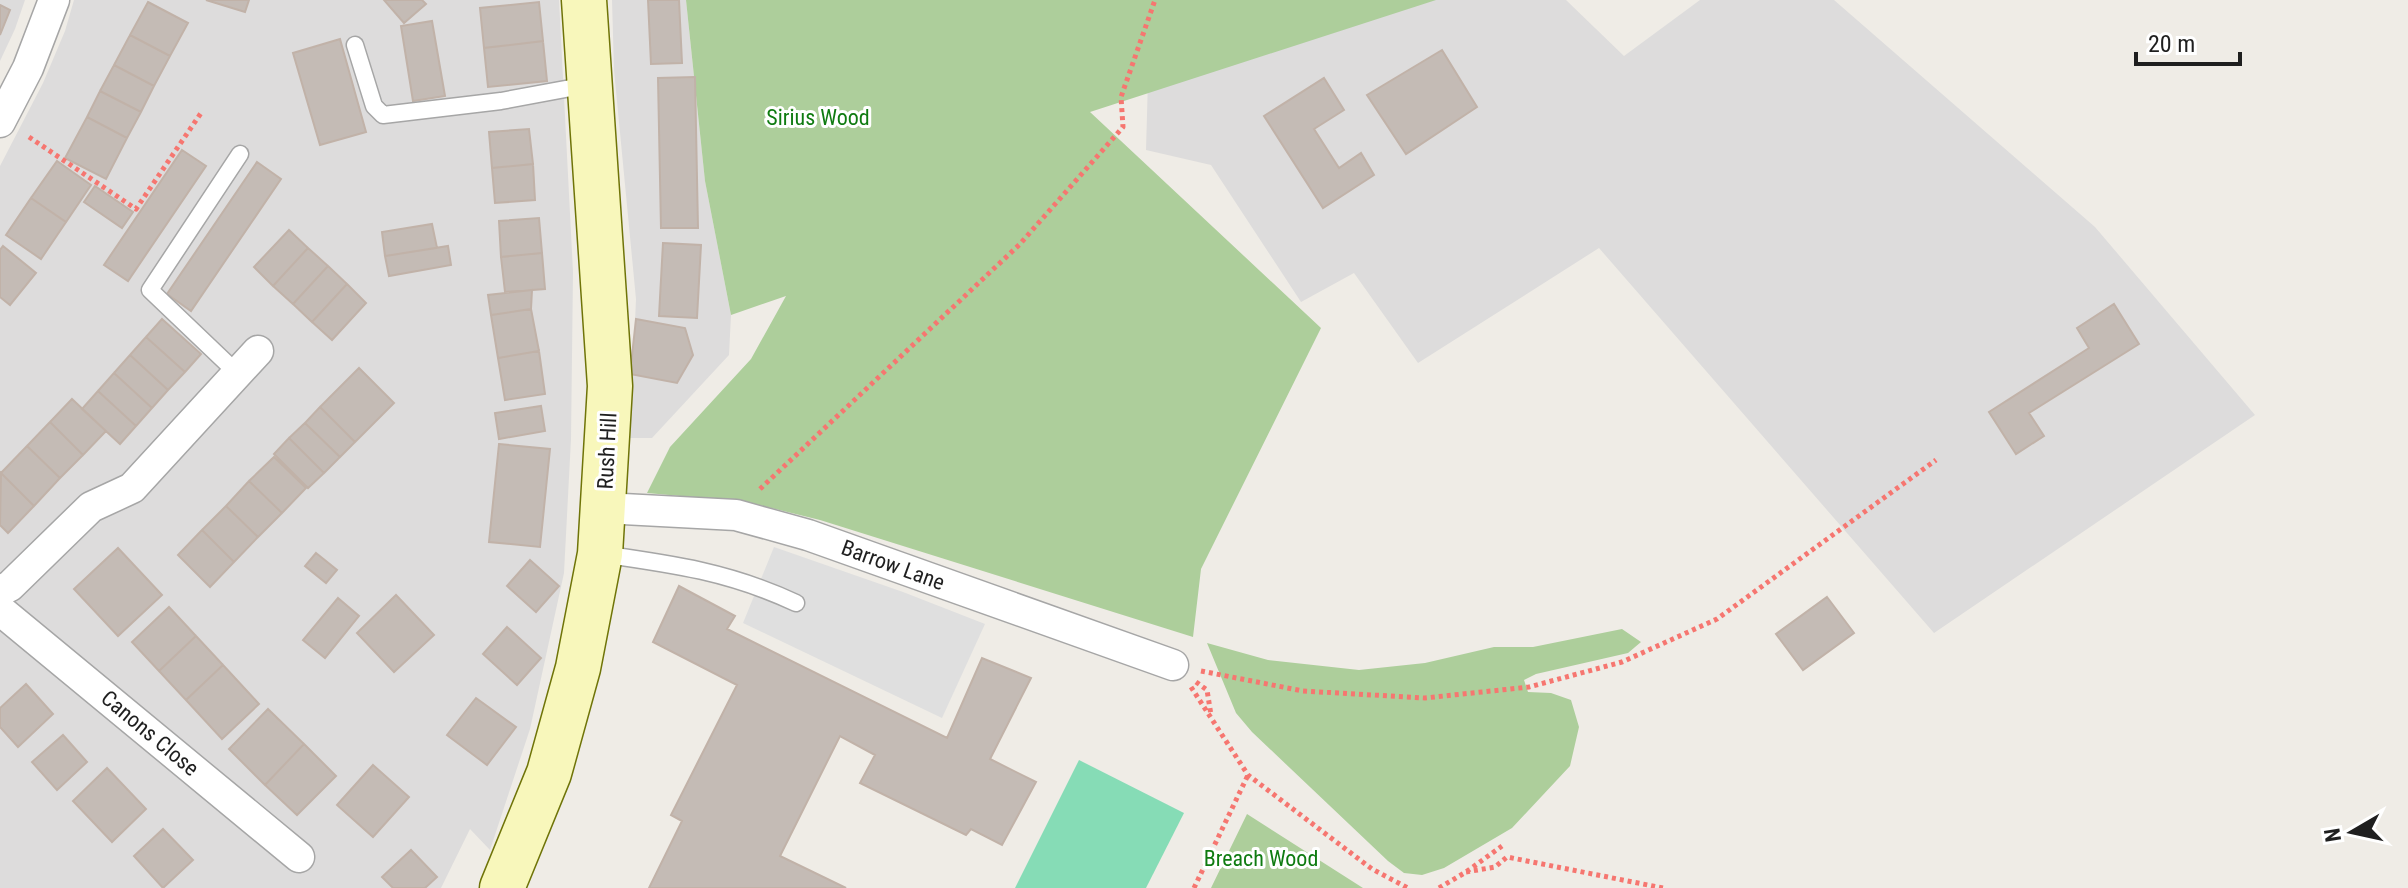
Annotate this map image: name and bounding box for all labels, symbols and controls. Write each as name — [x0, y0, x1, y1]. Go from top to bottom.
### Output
scale bar — [2136, 16, 2240, 66]
text: 20 m — [2148, 30, 2195, 58]
park label: Sirius Wood — [766, 105, 870, 130]
street label: Rush Hill — [593, 412, 621, 490]
street label: Barrow Lane — [838, 535, 948, 595]
street label: Canons Close — [96, 685, 204, 781]
north arrow — [2312, 792, 2392, 872]
text: N — [2319, 826, 2346, 844]
park label: Breach Wood — [1204, 846, 1318, 871]

